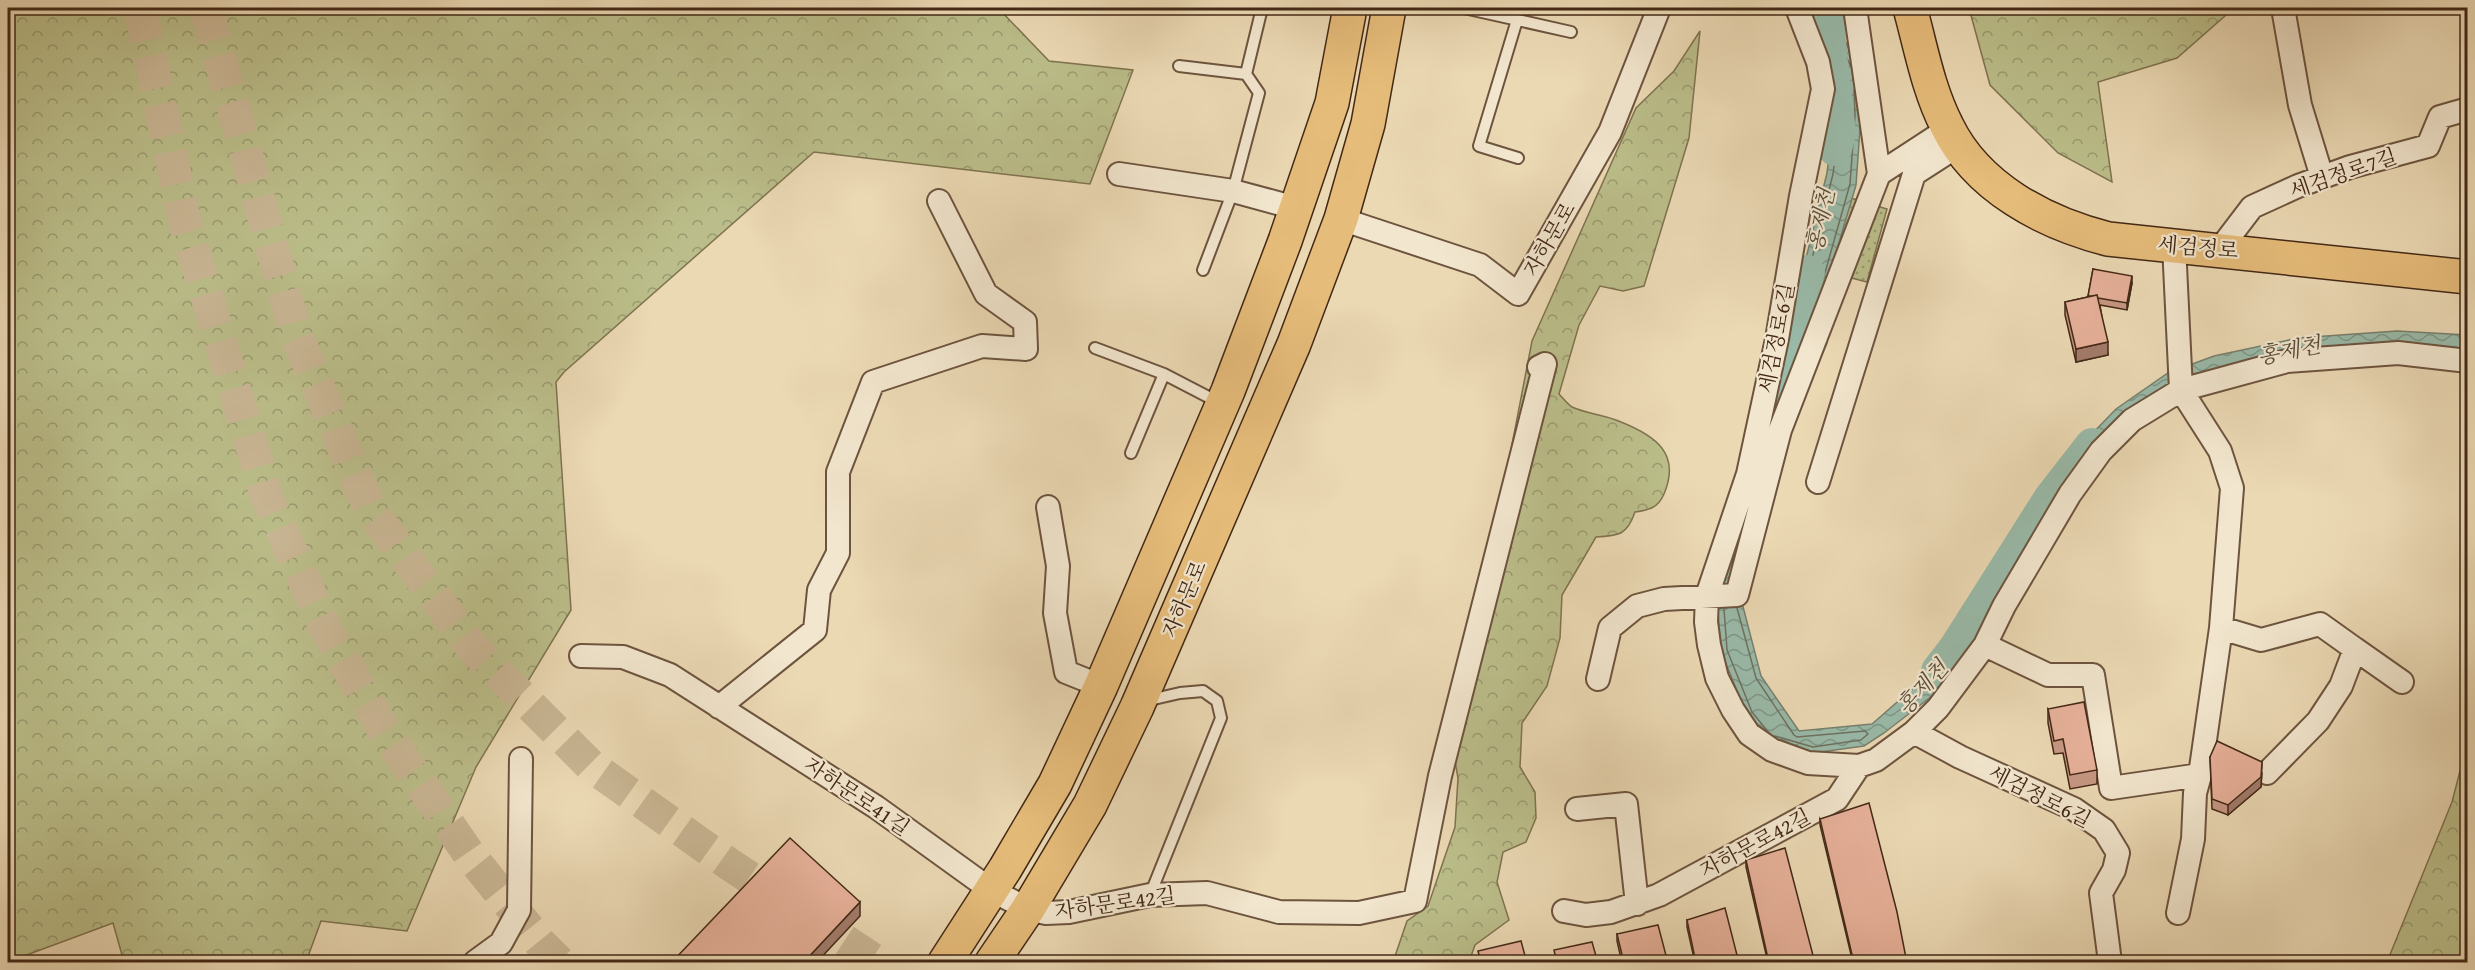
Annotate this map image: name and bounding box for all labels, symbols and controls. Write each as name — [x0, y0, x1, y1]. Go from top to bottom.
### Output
street label: 세검정로7길 — [2285, 140, 2401, 206]
water label: 홍제천 — [1798, 184, 1843, 255]
street label: 자하문로 — [1515, 196, 1583, 282]
street label: 세검정로 — [2156, 228, 2240, 266]
street label: 세검정로6길 — [1750, 280, 1802, 396]
water label: 홍제천 — [2255, 328, 2325, 372]
street label: 자하문로 — [1154, 556, 1214, 642]
water label: 홍제천 — [1889, 651, 1956, 721]
street label: 자하문로41길 — [798, 749, 916, 843]
street label: 세검정로6길 — [1983, 757, 2097, 835]
street label: 자하문로42길 — [1694, 801, 1816, 885]
street label: 자하문로42길 — [1053, 879, 1177, 927]

